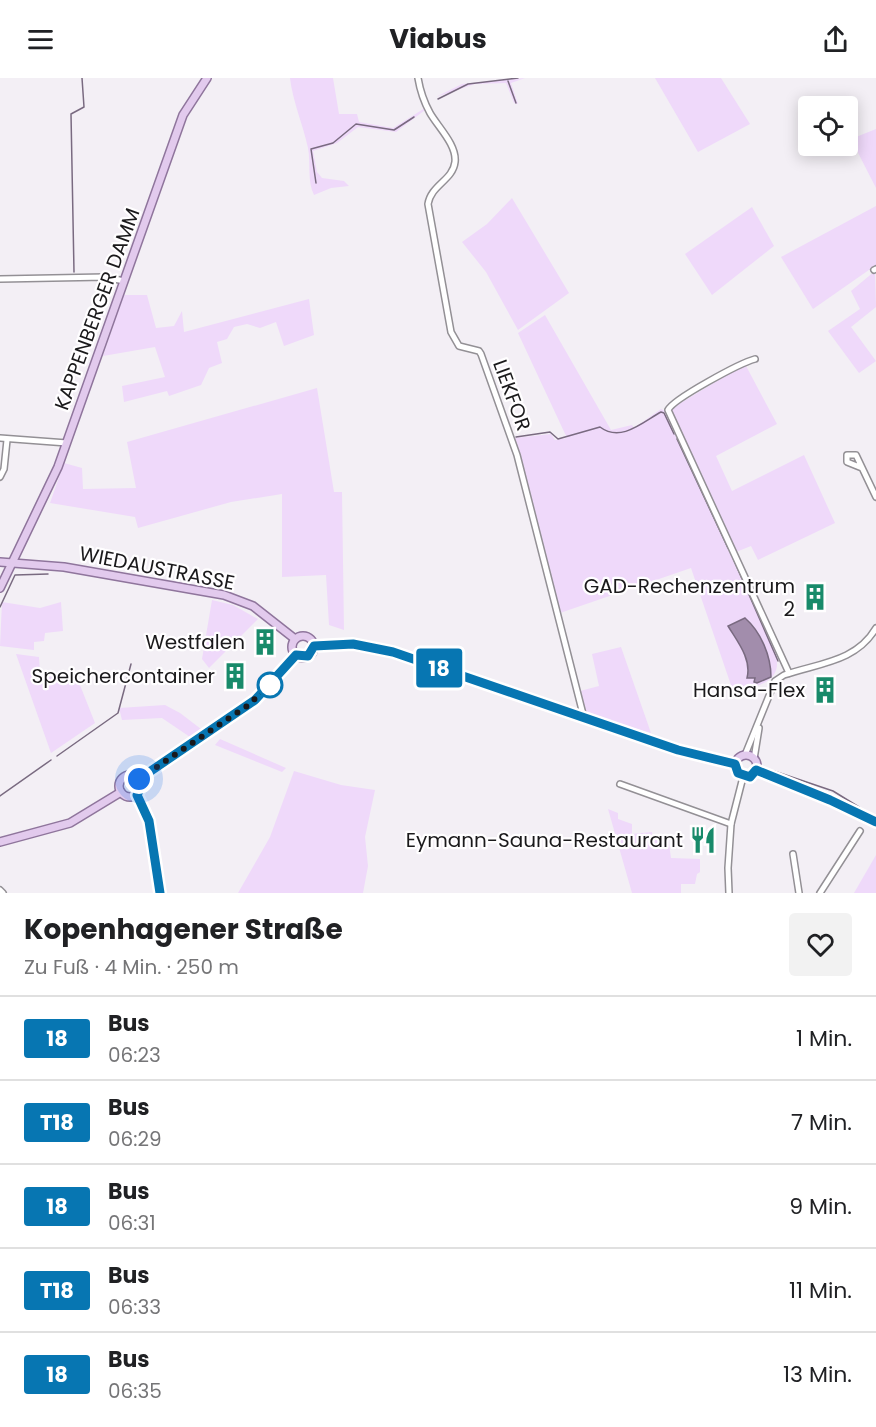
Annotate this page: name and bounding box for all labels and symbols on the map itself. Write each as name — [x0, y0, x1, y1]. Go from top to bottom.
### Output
street label: KAPPENBERGER DAMM — [47, 204, 147, 414]
street label: LIEKFOR — [486, 356, 538, 434]
street label: WIEDAUSTRASSE — [77, 539, 237, 597]
place label: GAD-Rechenzentrum 2 — [584, 572, 795, 623]
building icon: GAD-Rechenzentrum 2 — [800, 582, 830, 612]
building icon: Westfalen — [250, 627, 280, 657]
place label: Westfalen — [145, 628, 245, 656]
line badge: 18 — [412, 648, 466, 688]
building icon: Speichercontainer — [220, 661, 250, 691]
place label: Speichercontainer — [32, 662, 215, 690]
unlabelled marker — [257, 672, 283, 698]
building icon: Hansa-Flex — [810, 675, 840, 705]
place label: Hansa-Flex — [693, 676, 805, 704]
your location — [124, 764, 154, 794]
restaurant icon: Eymann-Sauna-Restaurant — [688, 825, 718, 855]
place label: Eymann-Sauna-Restaurant — [406, 826, 683, 854]

